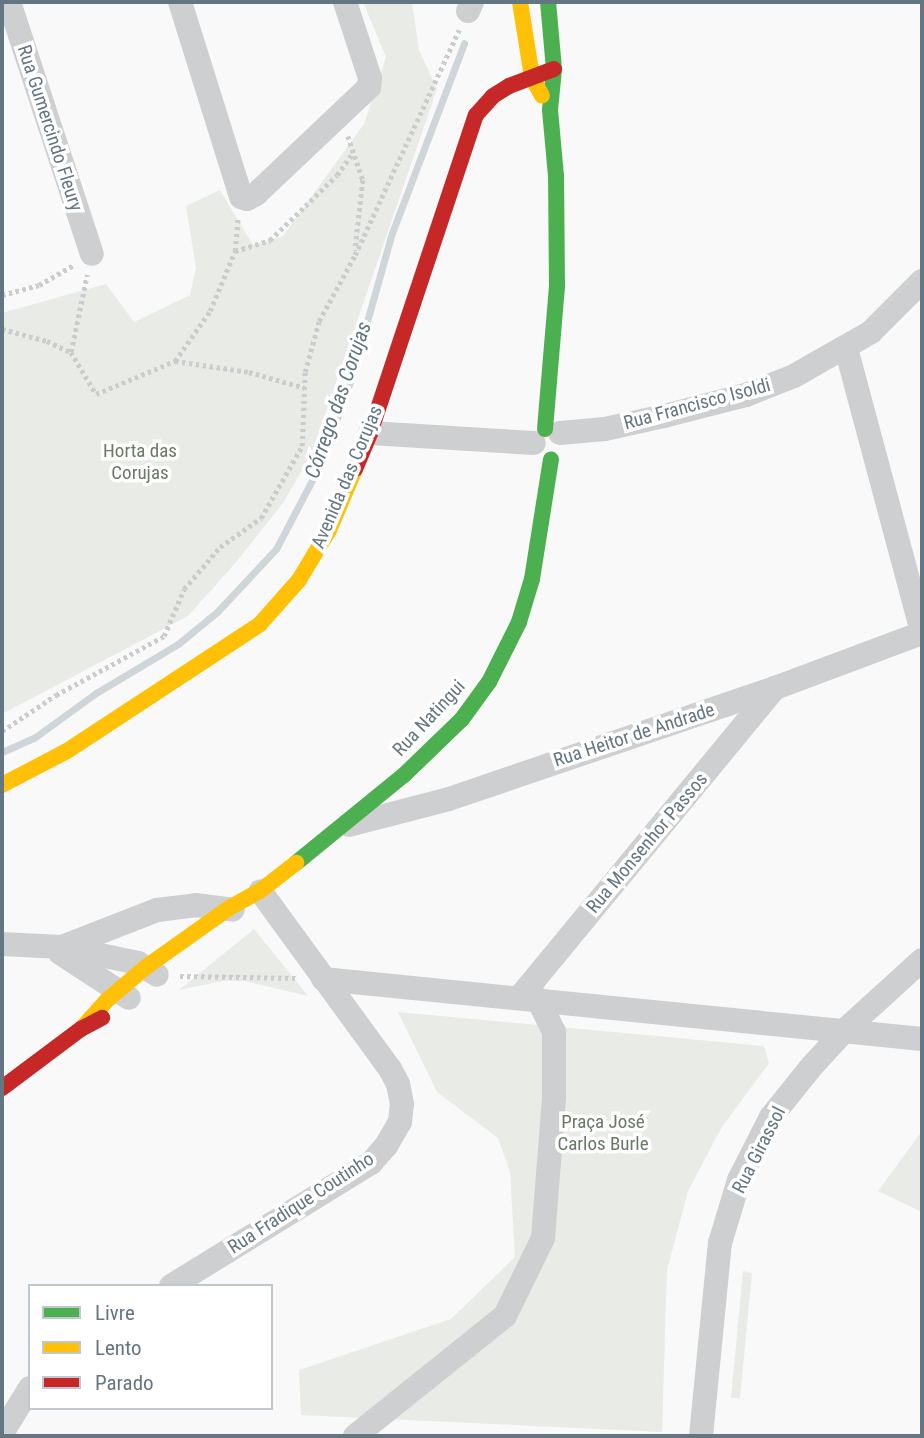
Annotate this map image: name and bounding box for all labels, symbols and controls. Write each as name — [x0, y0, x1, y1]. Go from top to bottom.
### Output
street label: Rua Gumercindo Fleury — [12, 42, 88, 214]
water label: Córrego das Corujas — [299, 318, 377, 482]
street label: Rua Francisco Isoldi — [621, 373, 773, 435]
street label: Avenida das Corujas — [307, 402, 387, 552]
park label: Horta das Corujas — [103, 440, 177, 484]
street label: Rua Natingui — [388, 675, 470, 761]
street label: Rua Heitor de Andrade — [551, 698, 717, 772]
street label: Rua Monsenhor Passos — [582, 768, 712, 918]
street label: Rua Girassol — [727, 1103, 791, 1197]
park label: Praça José Carlos Burle — [557, 1111, 649, 1155]
street label: Rua Fradique Coutinho — [224, 1147, 378, 1259]
legend — [28, 1284, 273, 1410]
text: Livre — [95, 1301, 135, 1325]
text: Lento — [95, 1336, 142, 1360]
text: Parado — [95, 1371, 154, 1395]

